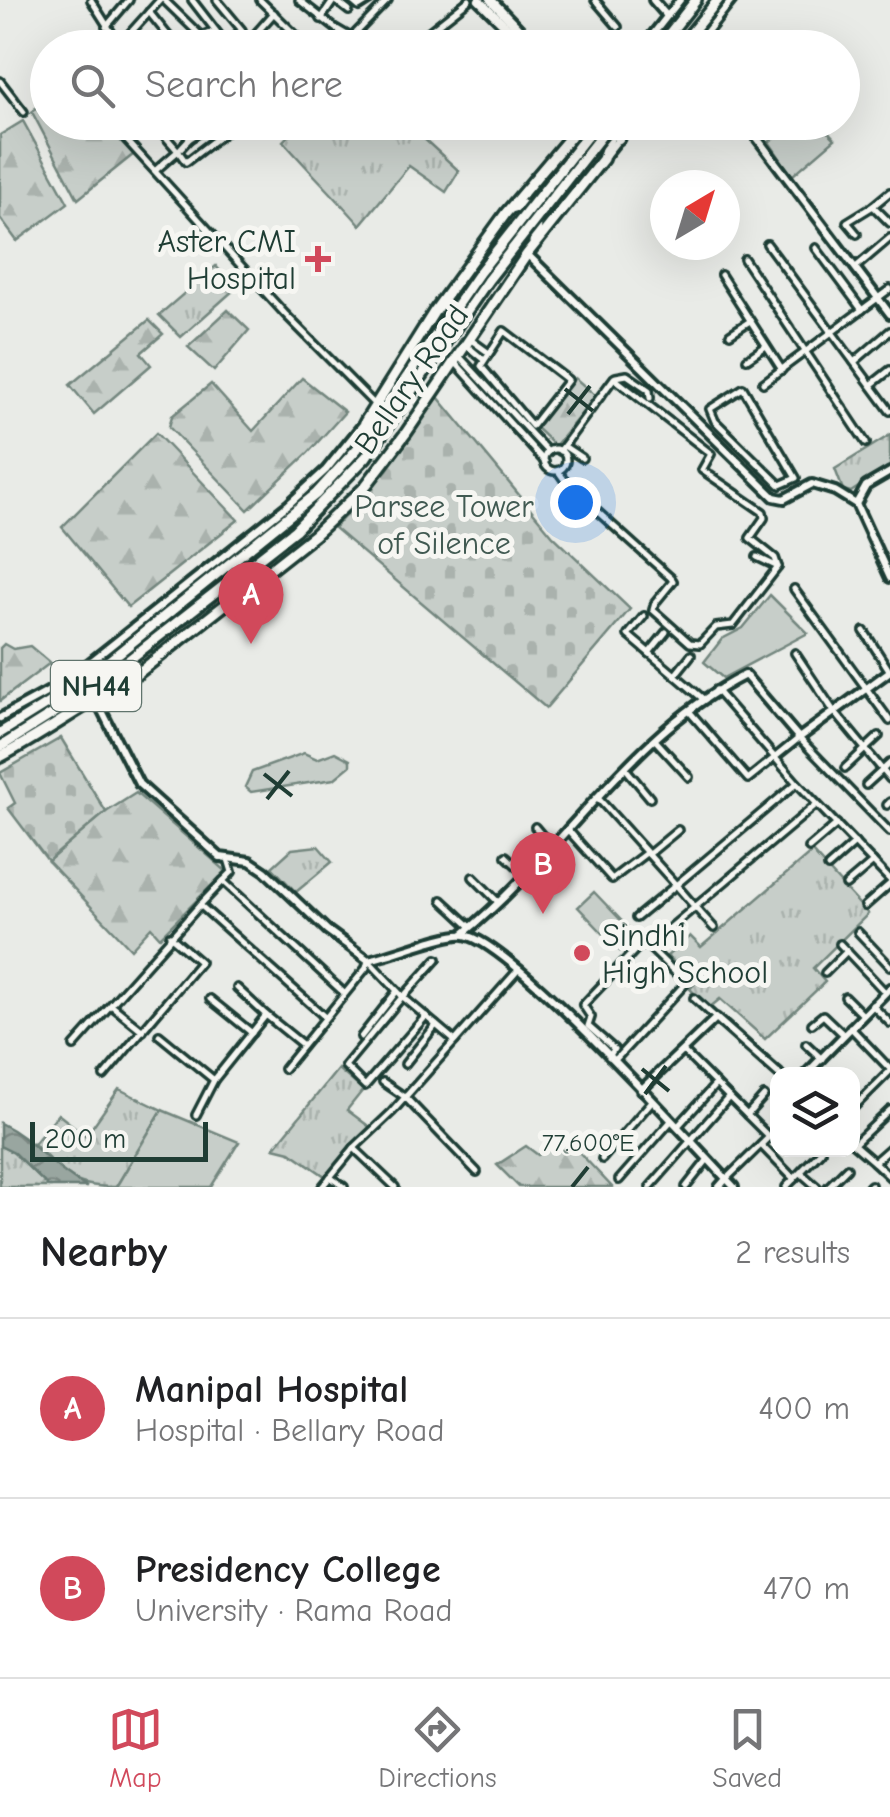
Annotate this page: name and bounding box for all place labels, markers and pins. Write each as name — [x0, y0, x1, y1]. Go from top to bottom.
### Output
place label: Aster CMI Hospital — [157, 223, 296, 297]
marker: Aster CMI Hospital — [305, 246, 331, 272]
pin: A — [218, 562, 284, 644]
pin: B — [510, 832, 576, 914]
place label: Sindhi High School — [602, 917, 768, 991]
marker: Sindhi High School — [571, 942, 593, 964]

